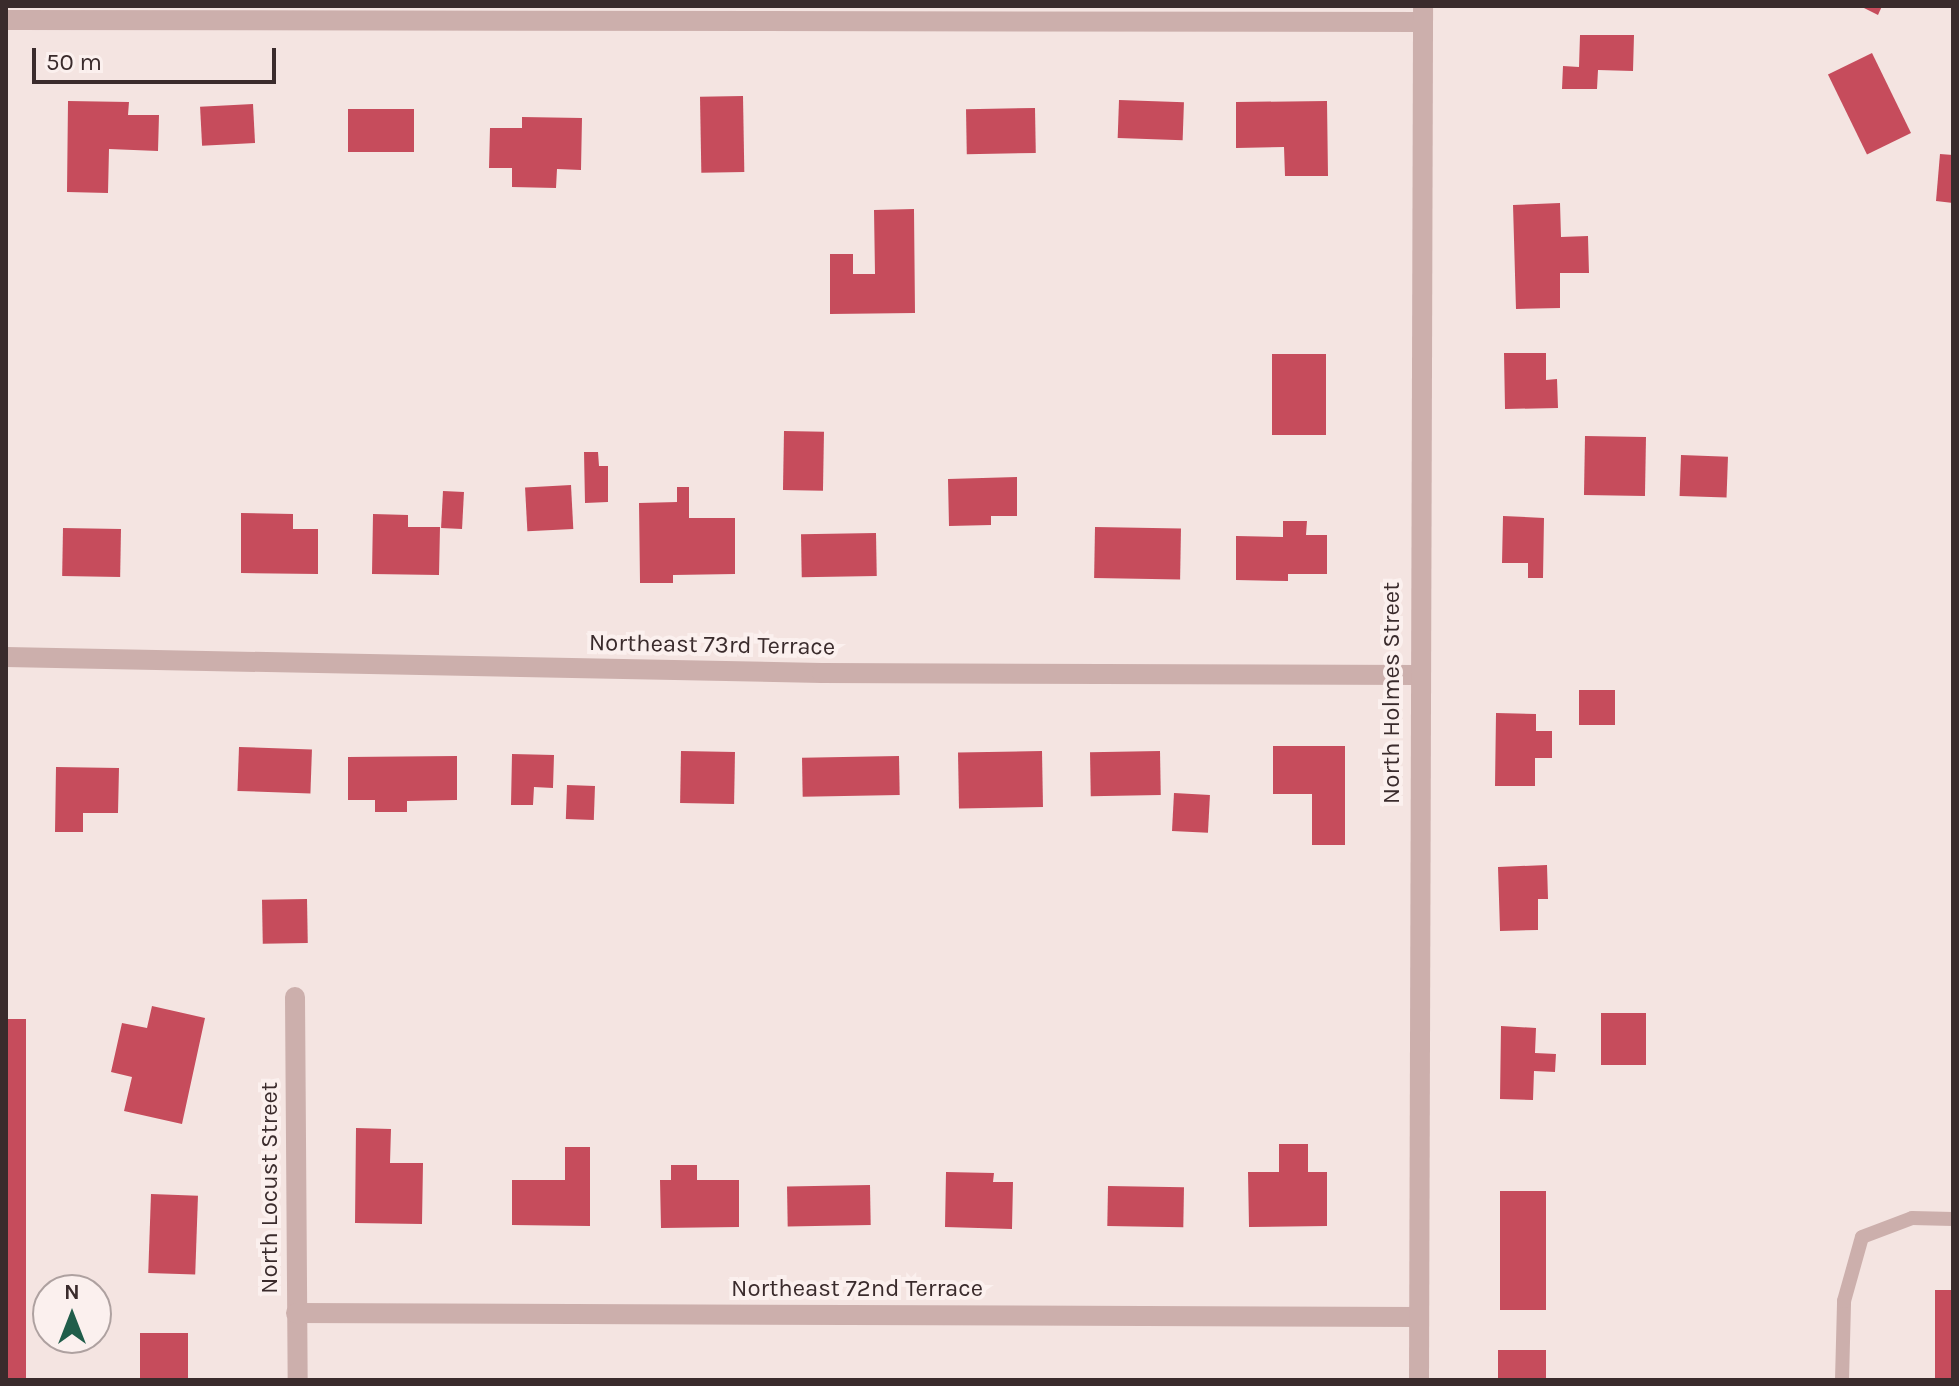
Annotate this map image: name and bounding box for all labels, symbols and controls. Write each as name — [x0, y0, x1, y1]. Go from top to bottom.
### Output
scale bar — [36, 32, 280, 82]
text: 50 m — [46, 48, 102, 76]
street label: North Holmes Street — [1378, 582, 1406, 804]
street label: Northeast 73rd Terrace — [589, 628, 835, 662]
street label: North Locust Street — [256, 1082, 284, 1294]
north arrow — [32, 1274, 112, 1354]
street label: Northeast 72nd Terrace — [731, 1275, 983, 1303]
text: N — [64, 1279, 80, 1305]

